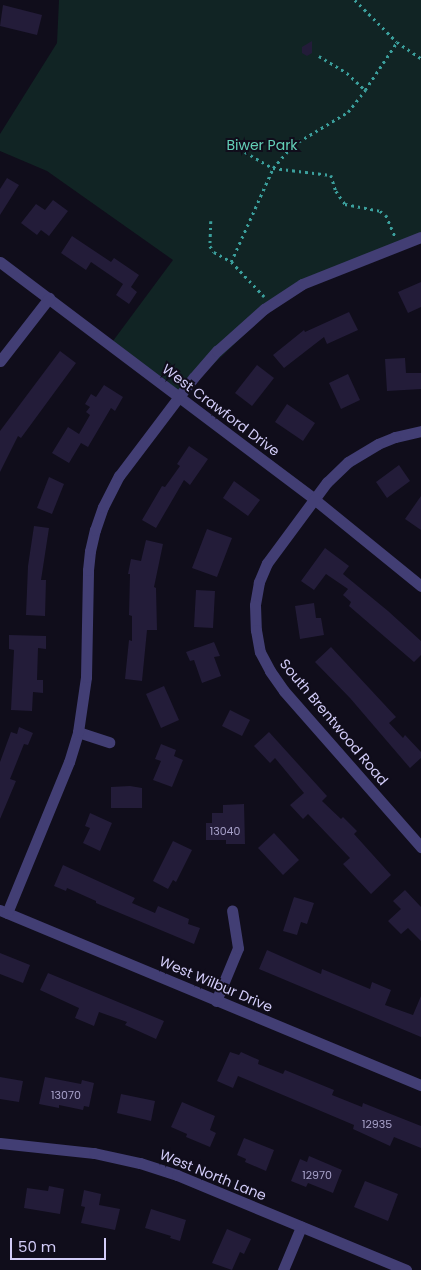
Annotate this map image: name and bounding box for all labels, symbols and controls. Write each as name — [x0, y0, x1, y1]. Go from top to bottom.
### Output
park label: Biwer Park — [226, 137, 298, 153]
street label: West Crawford Drive — [159, 360, 283, 460]
street label: South Brentwood Road — [276, 656, 392, 788]
house number: 13040 — [210, 824, 240, 838]
street label: West Wilbur Drive — [157, 953, 275, 1015]
house number: 13070 — [51, 1088, 81, 1102]
house number: 12935 — [362, 1117, 392, 1131]
street label: West North Lane — [157, 1146, 269, 1204]
house number: 12970 — [302, 1168, 332, 1182]
scale bar — [12, 1228, 109, 1260]
text: 50 m — [18, 1236, 56, 1257]

